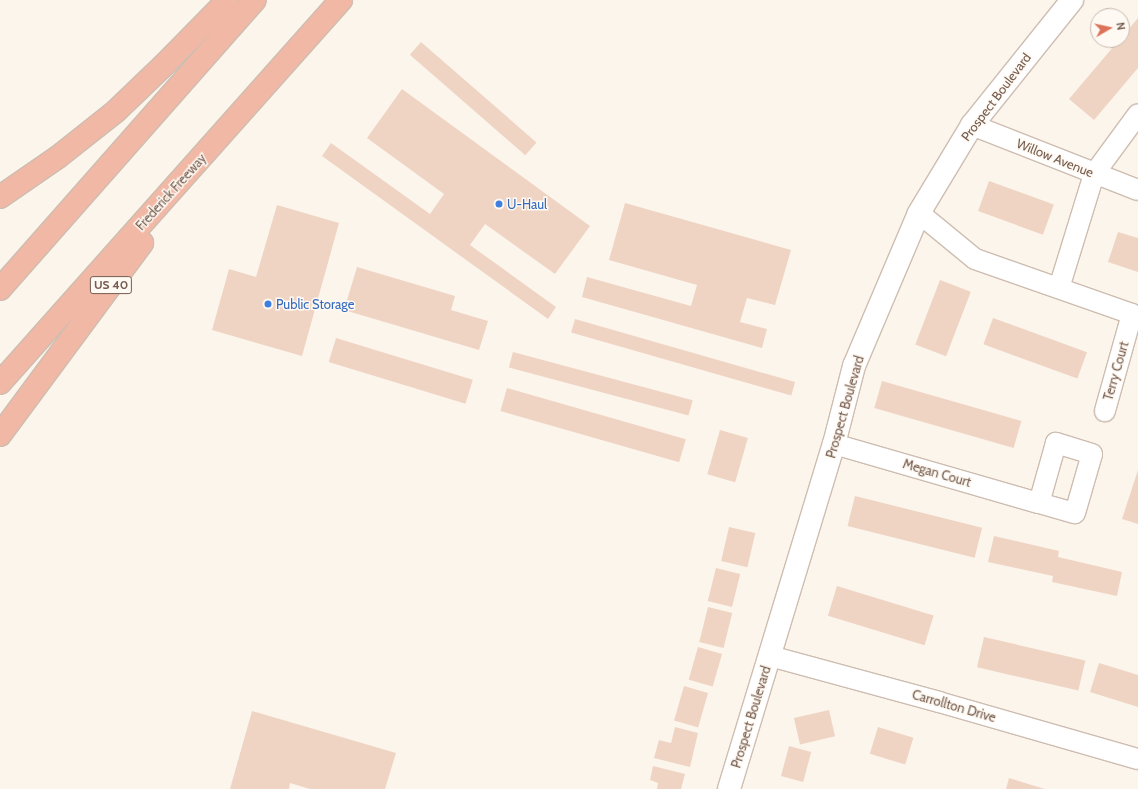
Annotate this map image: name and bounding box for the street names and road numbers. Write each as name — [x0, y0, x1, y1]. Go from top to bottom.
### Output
street label: Prospect Boulevard — [958, 50, 1034, 144]
street label: Willow Avenue — [1014, 135, 1096, 181]
street label: Frederick Freeway — [133, 151, 209, 233]
road number: US 40 — [89, 275, 133, 295]
street label: Terry Court — [1100, 340, 1132, 402]
street label: Prospect Boulevard — [823, 354, 867, 460]
street label: Megan Court — [901, 456, 973, 490]
street label: Prospect Boulevard — [728, 664, 774, 770]
street label: Carrollton Drive — [910, 687, 998, 725]

